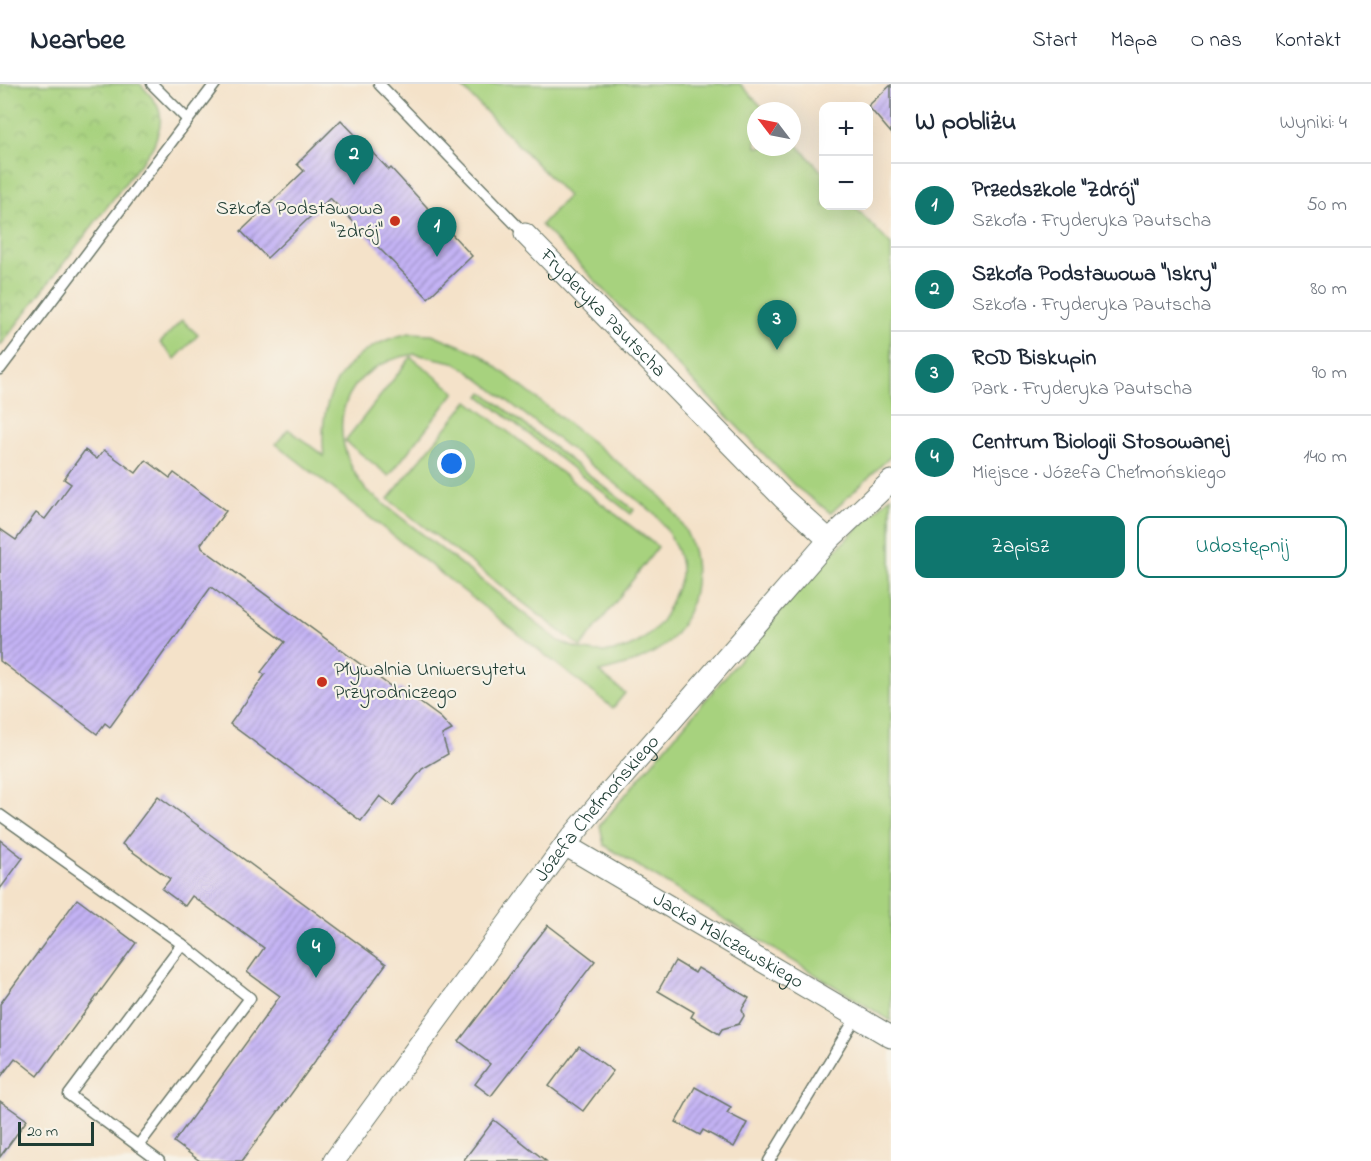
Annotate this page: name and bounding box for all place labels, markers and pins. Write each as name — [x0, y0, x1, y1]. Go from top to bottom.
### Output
pin: 2 — [334, 135, 374, 185]
place label: Szkoła Podstawowa "Zdrój" — [216, 195, 383, 247]
pin: 1 — [418, 208, 456, 257]
marker: Szkoła Podstawowa "Zdrój" — [388, 214, 402, 228]
pin: 3 — [758, 300, 796, 350]
place label: Pływalnia Uniwersytetu Przyrodniczego — [334, 656, 526, 709]
marker: Pływalnia Uniwersytetu Przyrodniczego — [315, 675, 329, 689]
pin: 4 — [296, 928, 336, 978]

